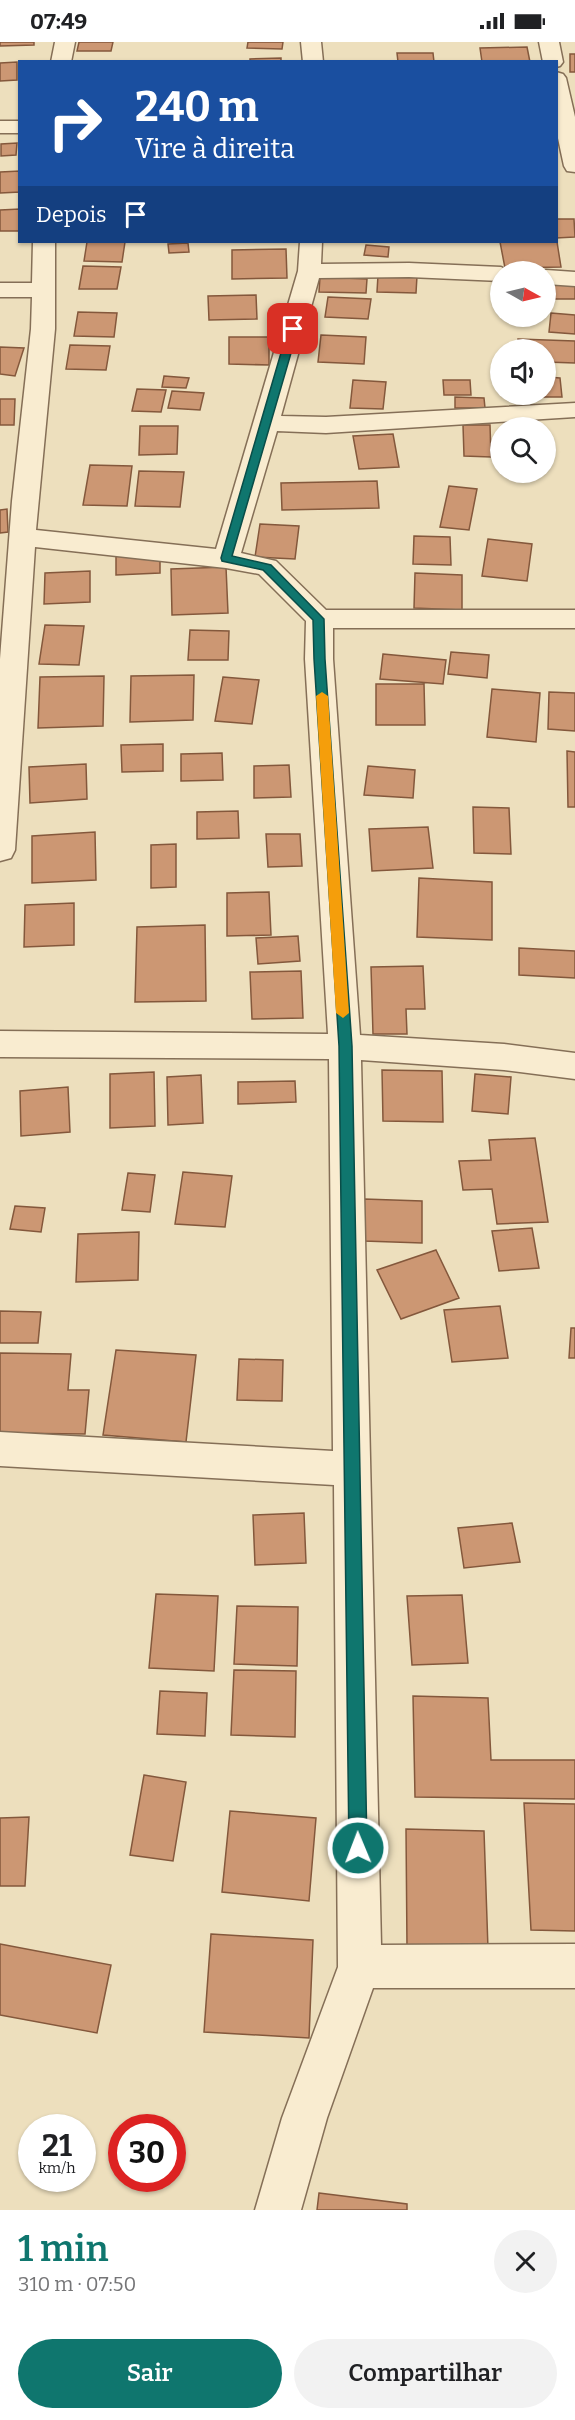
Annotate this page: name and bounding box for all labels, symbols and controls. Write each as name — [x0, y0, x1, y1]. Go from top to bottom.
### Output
text: 07:49 — [30, 8, 87, 35]
text: 240 m — [135, 82, 259, 132]
icon: right — [36, 84, 114, 162]
text: Vire à direita — [135, 133, 295, 165]
icon: arrive — [119, 198, 152, 231]
text: Depois — [36, 201, 107, 228]
north arrow — [490, 261, 556, 327]
map controls — [490, 261, 556, 483]
pin — [267, 303, 318, 354]
icon: arrive — [276, 312, 309, 345]
button: sound — [490, 339, 556, 405]
button: search — [490, 417, 556, 483]
position arrow — [326, 1816, 390, 1880]
speed limit sign: 30 — [108, 2114, 186, 2192]
text: 21 — [42, 2128, 72, 2164]
text: km/h — [38, 2159, 76, 2177]
text: 1 min — [18, 2227, 109, 2271]
button: close — [494, 2230, 557, 2293]
text: 310 m · 07:50 — [18, 2272, 136, 2296]
button: Sair — [18, 2339, 282, 2408]
button: Compartilhar — [294, 2339, 557, 2408]

